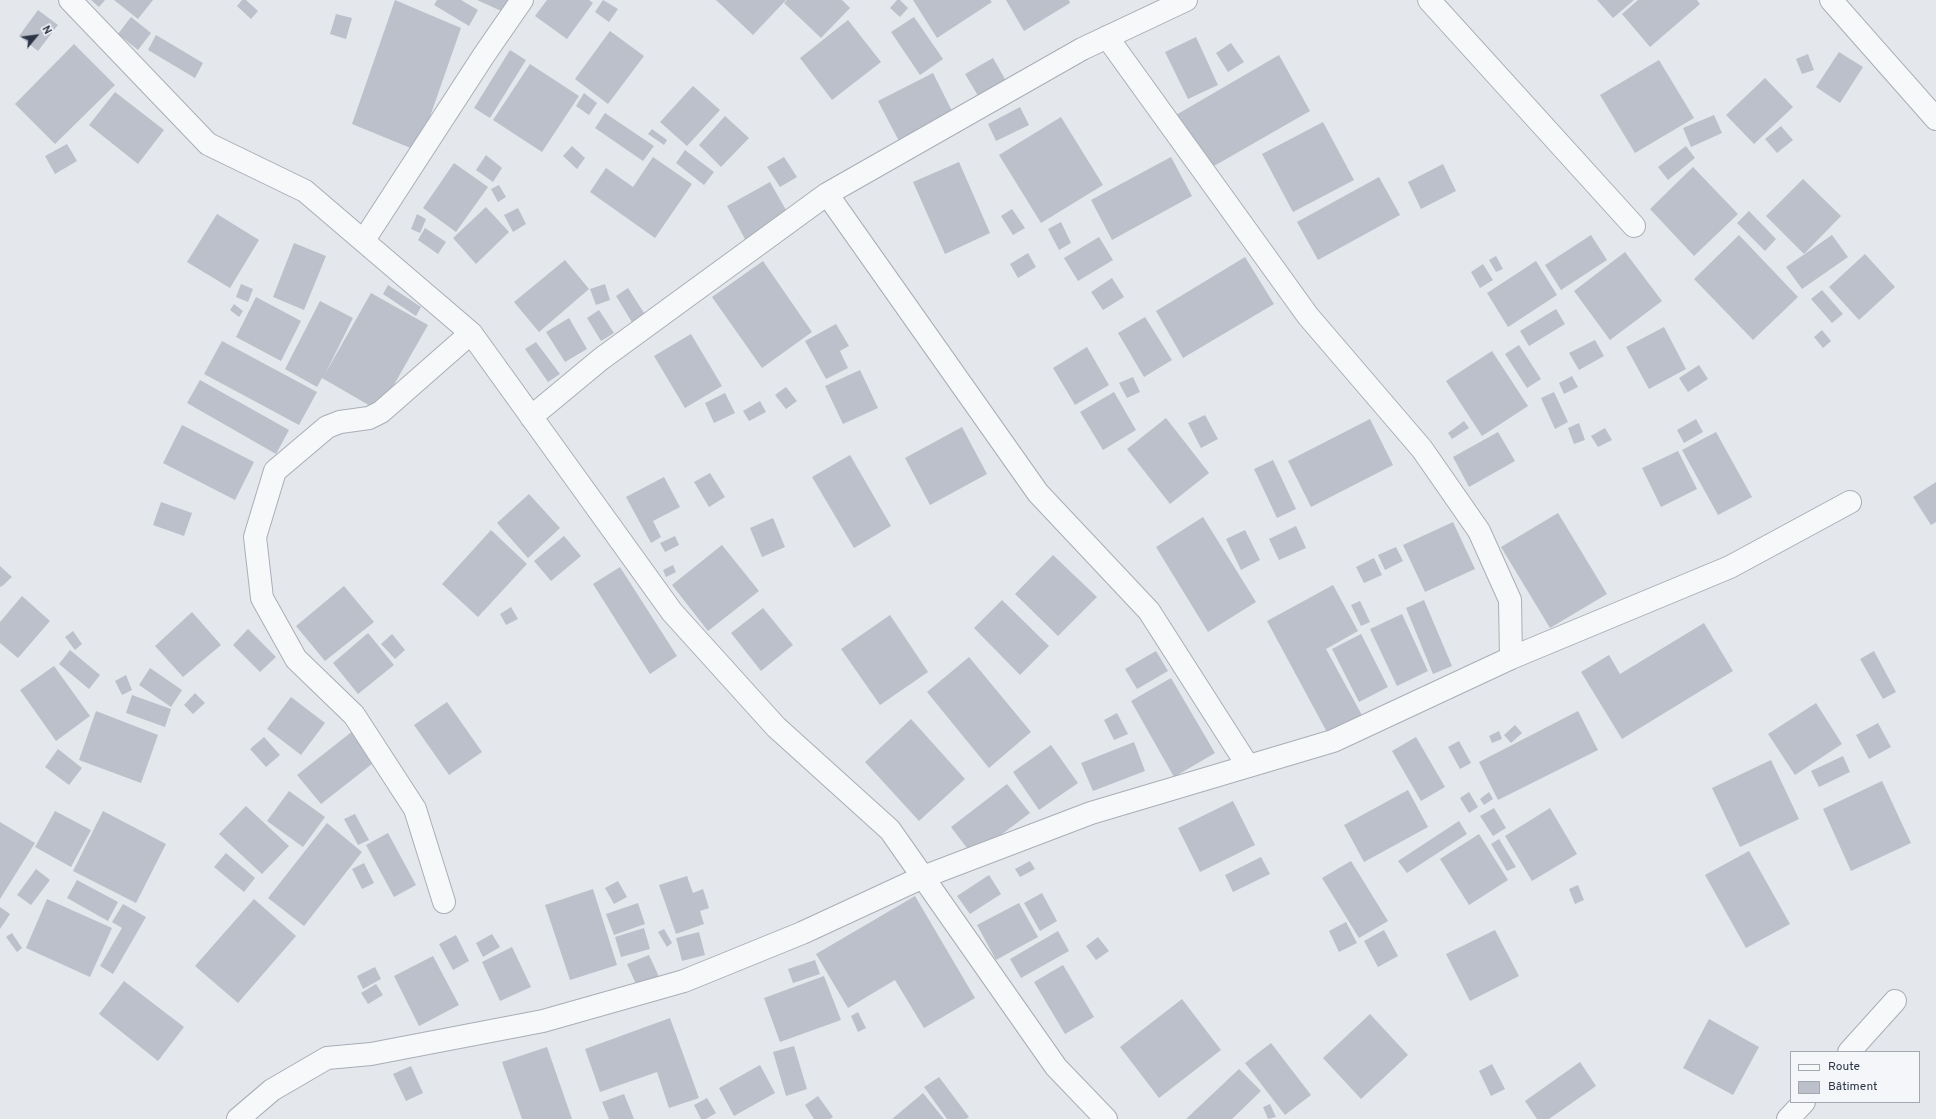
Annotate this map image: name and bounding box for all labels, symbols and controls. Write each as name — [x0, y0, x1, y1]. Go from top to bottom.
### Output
north arrow — [16, 16, 56, 56]
text: N — [38, 23, 55, 37]
legend — [1790, 1051, 1920, 1103]
text: Route — [1828, 1059, 1860, 1075]
text: Bâtiment — [1828, 1079, 1878, 1095]

